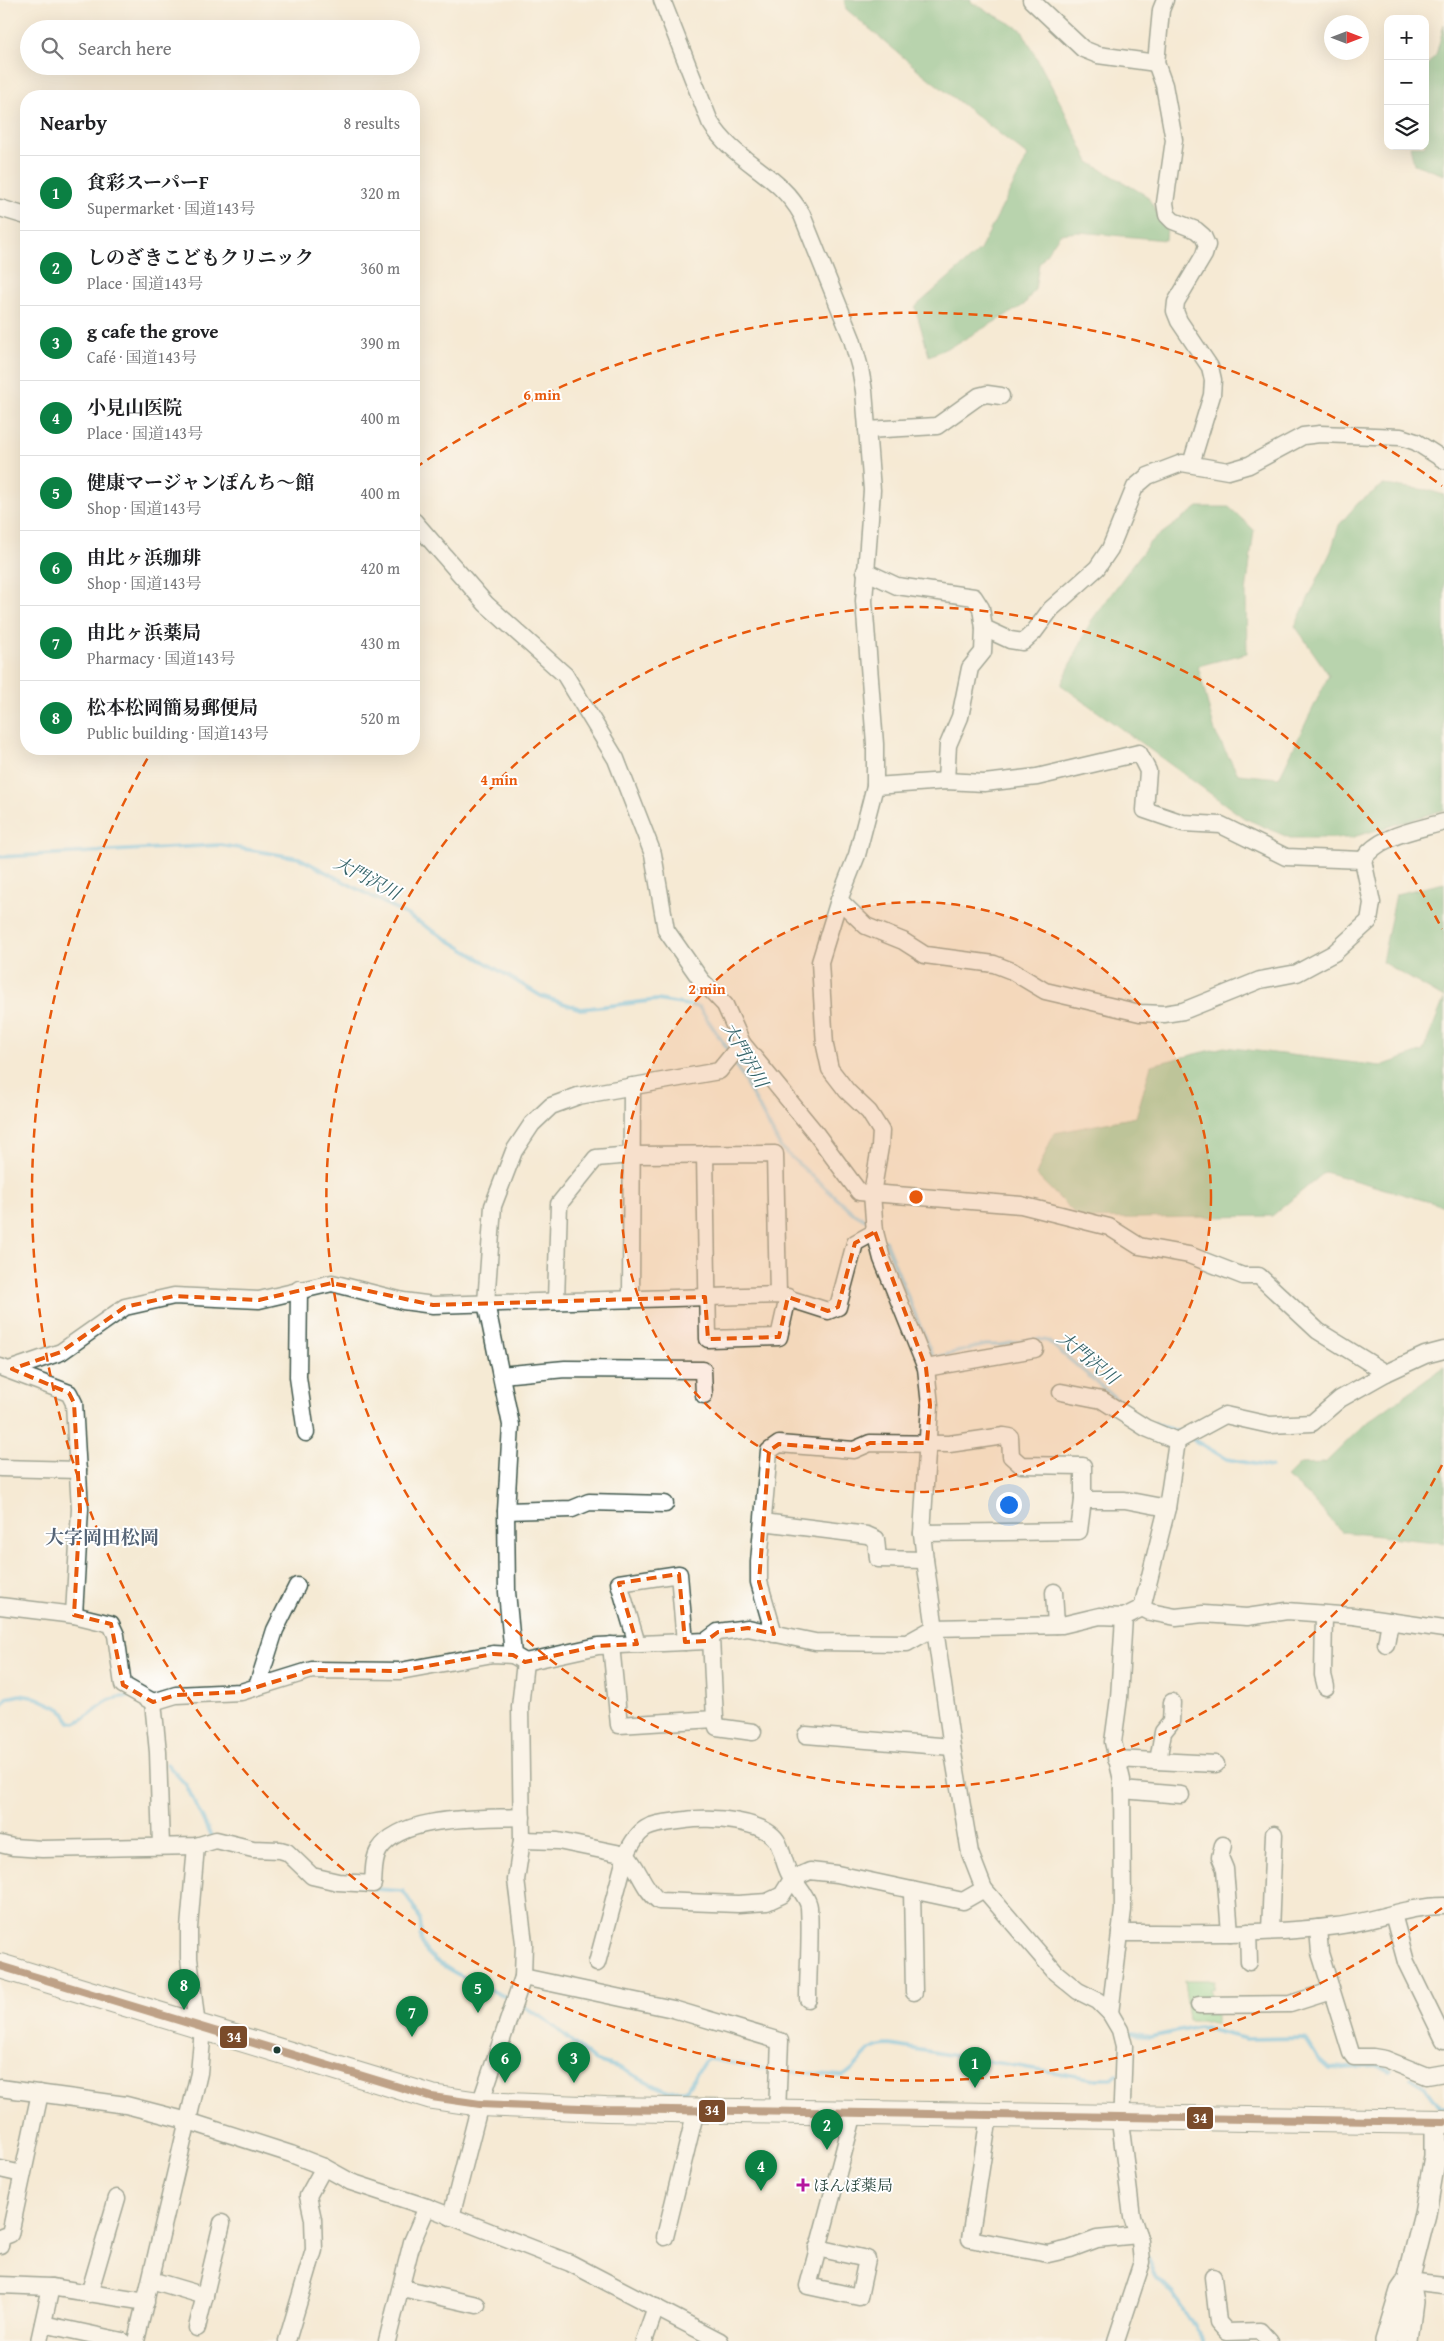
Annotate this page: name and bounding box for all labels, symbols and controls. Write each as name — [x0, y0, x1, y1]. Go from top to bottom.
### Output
north arrow — [1324, 15, 1369, 60]
map controls — [1384, 15, 1429, 150]
button: + — [1384, 15, 1429, 60]
search box — [20, 20, 420, 75]
icon: search — [38, 34, 66, 62]
text: Search here — [78, 34, 172, 62]
button: − — [1384, 60, 1429, 105]
button: layers — [1384, 105, 1429, 150]
text: Nearby — [40, 107, 107, 138]
text: 8 results — [343, 111, 400, 135]
text: 食彩スーパーF — [87, 168, 209, 196]
text: 1 — [52, 181, 60, 205]
text: 320 m — [360, 181, 400, 205]
text: Supermarket · 国道143号 — [87, 196, 255, 220]
text: しのざきこどもクリニック — [87, 243, 314, 271]
text: 2 — [52, 256, 60, 280]
text: 360 m — [360, 256, 400, 280]
text: Place · 国道143号 — [87, 271, 203, 295]
text: g cafe the grove — [87, 317, 219, 345]
text: 3 — [52, 331, 60, 355]
text: 390 m — [360, 331, 400, 355]
text: Café · 国道143号 — [87, 345, 197, 369]
text: 6 min — [523, 384, 561, 405]
text: 小見山医院 — [87, 393, 182, 421]
text: 4 — [52, 406, 60, 430]
text: 400 m — [360, 406, 400, 430]
text: Place · 国道143号 — [87, 421, 203, 445]
text: 健康マージャンぽんち～館 — [87, 468, 314, 496]
text: 5 — [52, 481, 60, 505]
text: 400 m — [360, 481, 400, 505]
text: Shop · 国道143号 — [87, 496, 201, 520]
text: 由比ヶ浜珈琲 — [87, 543, 201, 571]
text: 6 — [52, 556, 60, 580]
text: 420 m — [360, 556, 400, 580]
text: Shop · 国道143号 — [87, 571, 201, 595]
text: 由比ヶ浜薬局 — [87, 618, 201, 646]
text: 7 — [52, 631, 60, 655]
text: 430 m — [360, 631, 400, 655]
text: Pharmacy · 国道143号 — [87, 646, 235, 670]
text: 松本松岡簡易郵便局 — [87, 693, 258, 721]
text: 8 — [52, 706, 60, 730]
text: 520 m — [360, 706, 400, 730]
text: Public building · 国道143号 — [87, 721, 269, 745]
text: 4 min — [480, 769, 518, 790]
water label: 大門沢川 — [329, 849, 407, 907]
text: 2 min — [688, 978, 726, 999]
water label: 大門沢川 — [716, 1017, 776, 1094]
centre of rings — [907, 1188, 925, 1206]
water label: 大門沢川 — [1052, 1324, 1126, 1392]
your location — [996, 1492, 1022, 1518]
district label: 大字岡田松岡 — [45, 1523, 159, 1551]
pin: 8 — [168, 1969, 200, 2010]
pin: 5 — [462, 1972, 494, 2013]
pin: 7 — [396, 1996, 428, 2037]
line badge: 34 — [219, 2025, 248, 2049]
text: 34 — [227, 2027, 241, 2047]
pin: 6 — [489, 2042, 521, 2083]
pin: 3 — [558, 2042, 590, 2083]
unlabelled marker — [272, 2045, 282, 2055]
pin: 1 — [959, 2047, 991, 2088]
line badge: 34 — [698, 2099, 726, 2123]
text: 34 — [705, 2100, 719, 2120]
line badge: 34 — [1186, 2106, 1214, 2130]
text: 34 — [1193, 2108, 1207, 2128]
pin: 2 — [811, 2109, 843, 2150]
pin: 4 — [745, 2150, 777, 2191]
place label: ほんぽ薬局 — [813, 2173, 893, 2197]
marker: ほんぽ薬局 — [797, 2179, 809, 2191]

